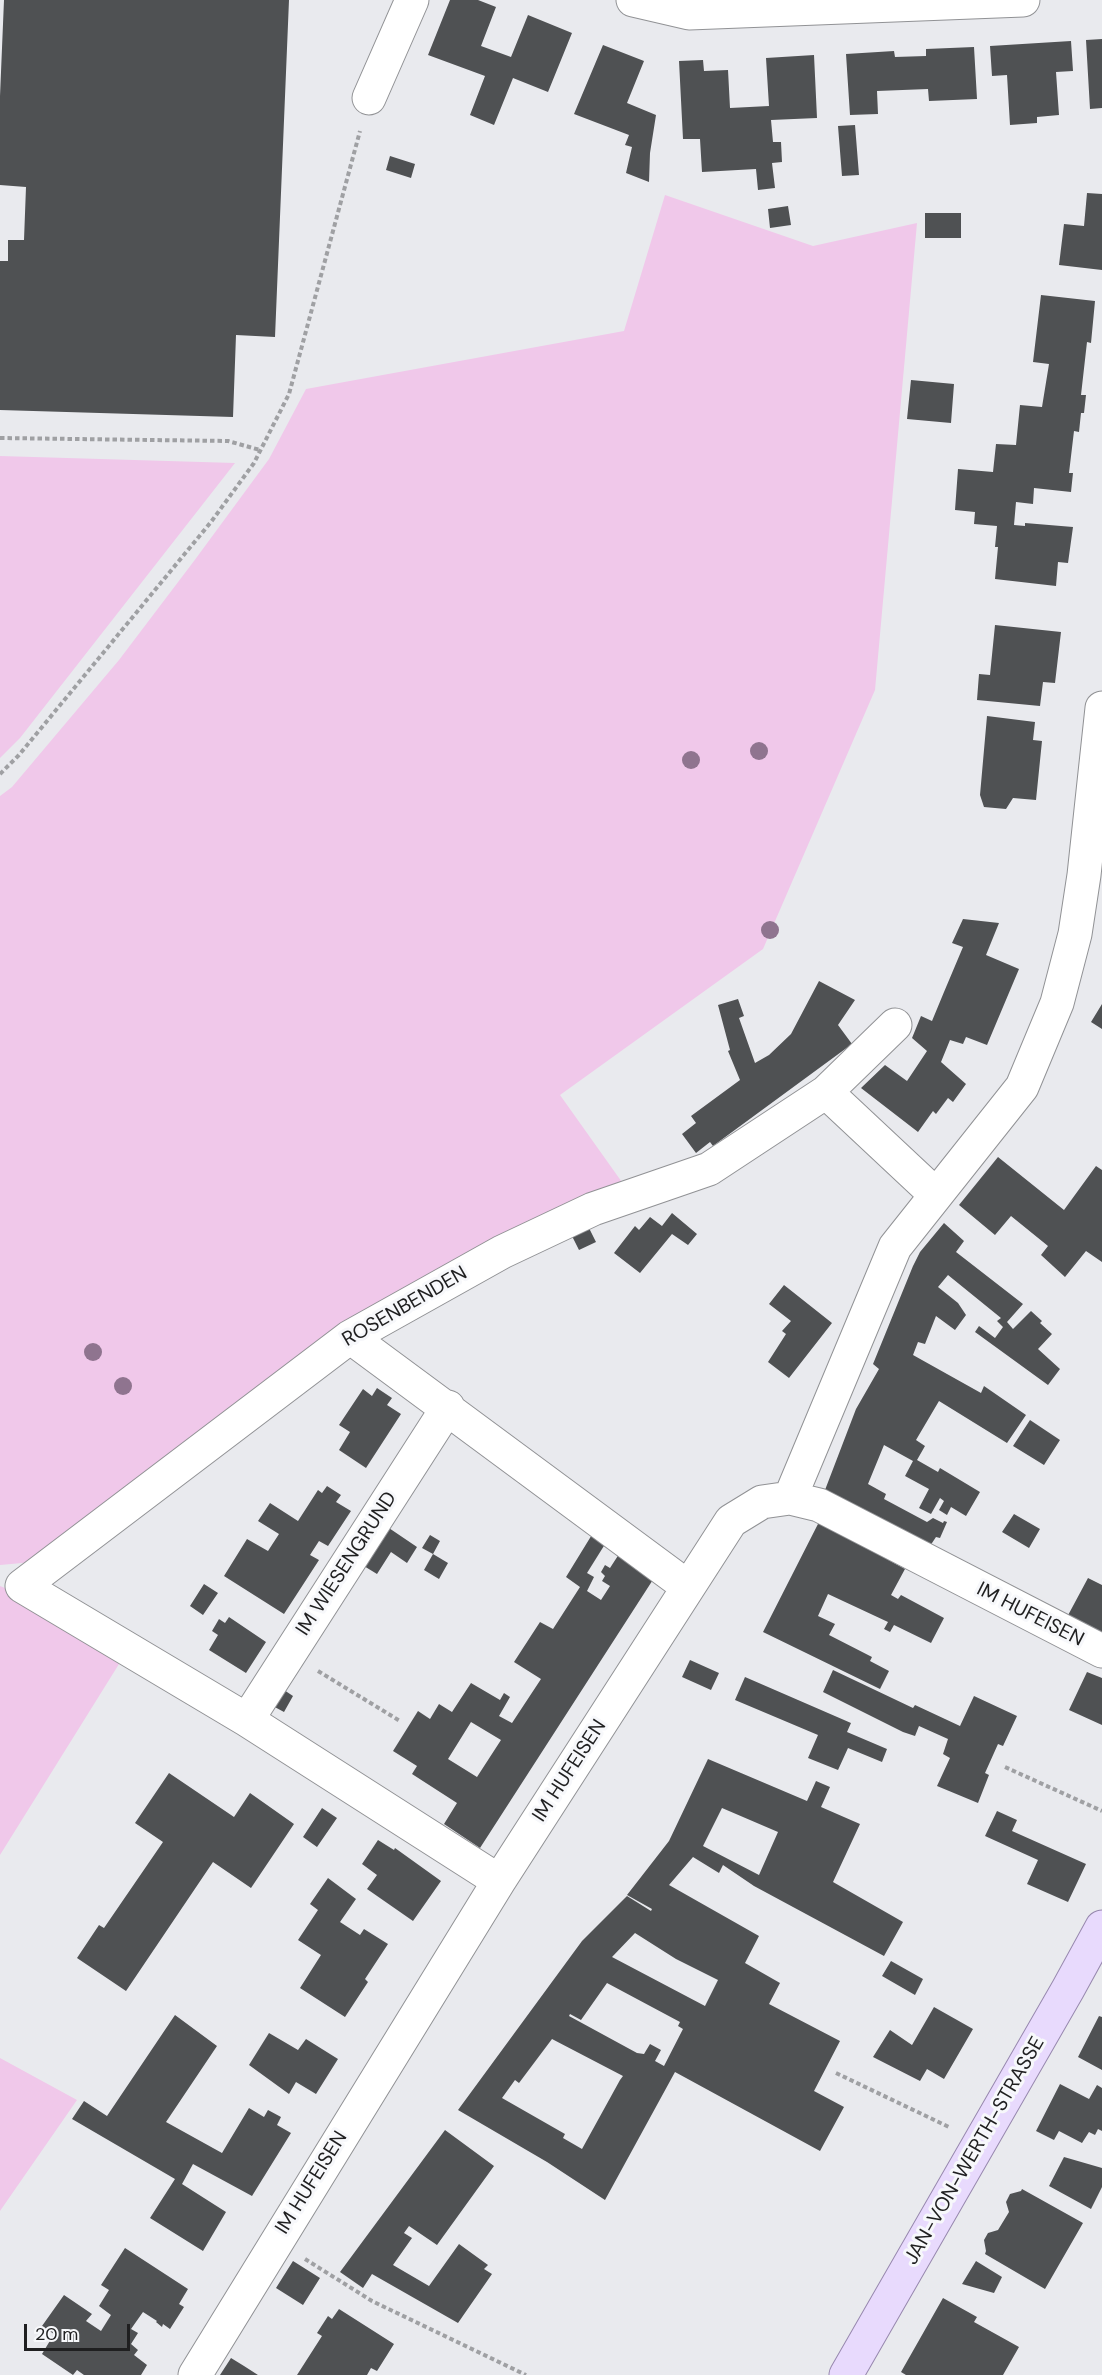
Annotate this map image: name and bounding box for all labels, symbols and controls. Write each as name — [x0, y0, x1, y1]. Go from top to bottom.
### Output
street label: ROSENBENDEN — [338, 1262, 472, 1352]
street label: IM WIESENGRUND — [292, 1488, 402, 1640]
street label: IM HUFEISEN — [972, 1578, 1088, 1652]
street label: IM HUFEISEN — [528, 1715, 612, 1827]
street label: JAN-VON-WERTH-STRASSE — [900, 2033, 1050, 2269]
street label: IM HUFEISEN — [271, 2127, 353, 2239]
scale bar — [27, 2312, 134, 2350]
text: 20 m — [35, 2322, 78, 2346]

